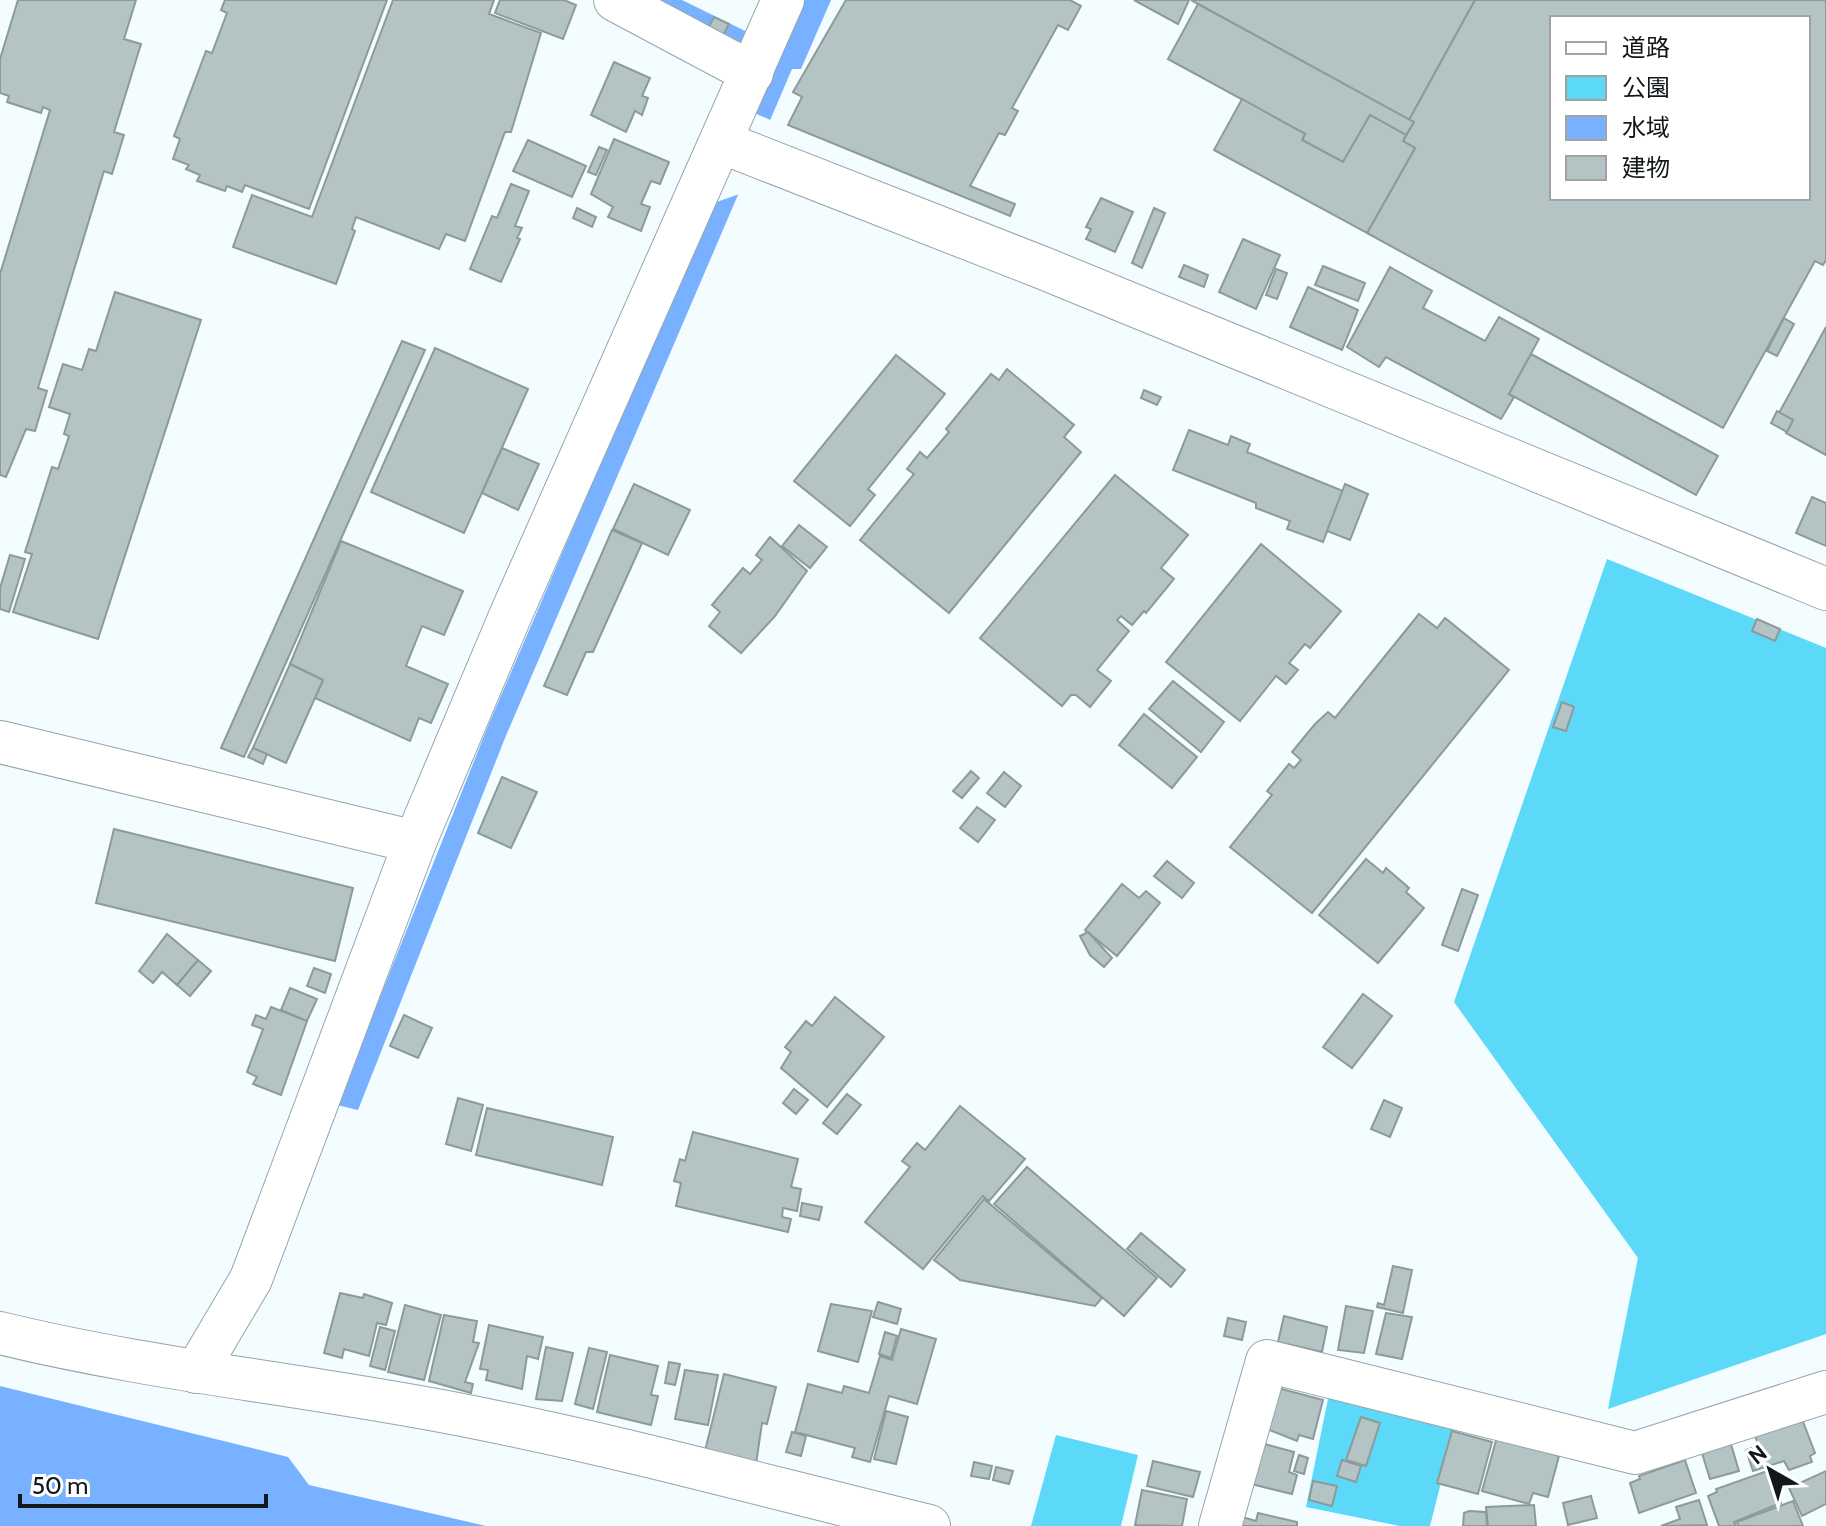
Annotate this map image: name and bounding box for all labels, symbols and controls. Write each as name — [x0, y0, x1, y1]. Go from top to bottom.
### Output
legend — [1550, 16, 1810, 200]
text: 道路 — [1622, 33, 1670, 62]
text: 公園 — [1622, 73, 1670, 102]
text: 水域 — [1622, 113, 1670, 142]
text: 建物 — [1622, 153, 1670, 182]
north arrow — [1730, 1430, 1810, 1510]
text: N — [1743, 1439, 1772, 1470]
scale bar — [20, 1458, 266, 1508]
text: 50 m — [32, 1471, 88, 1500]

